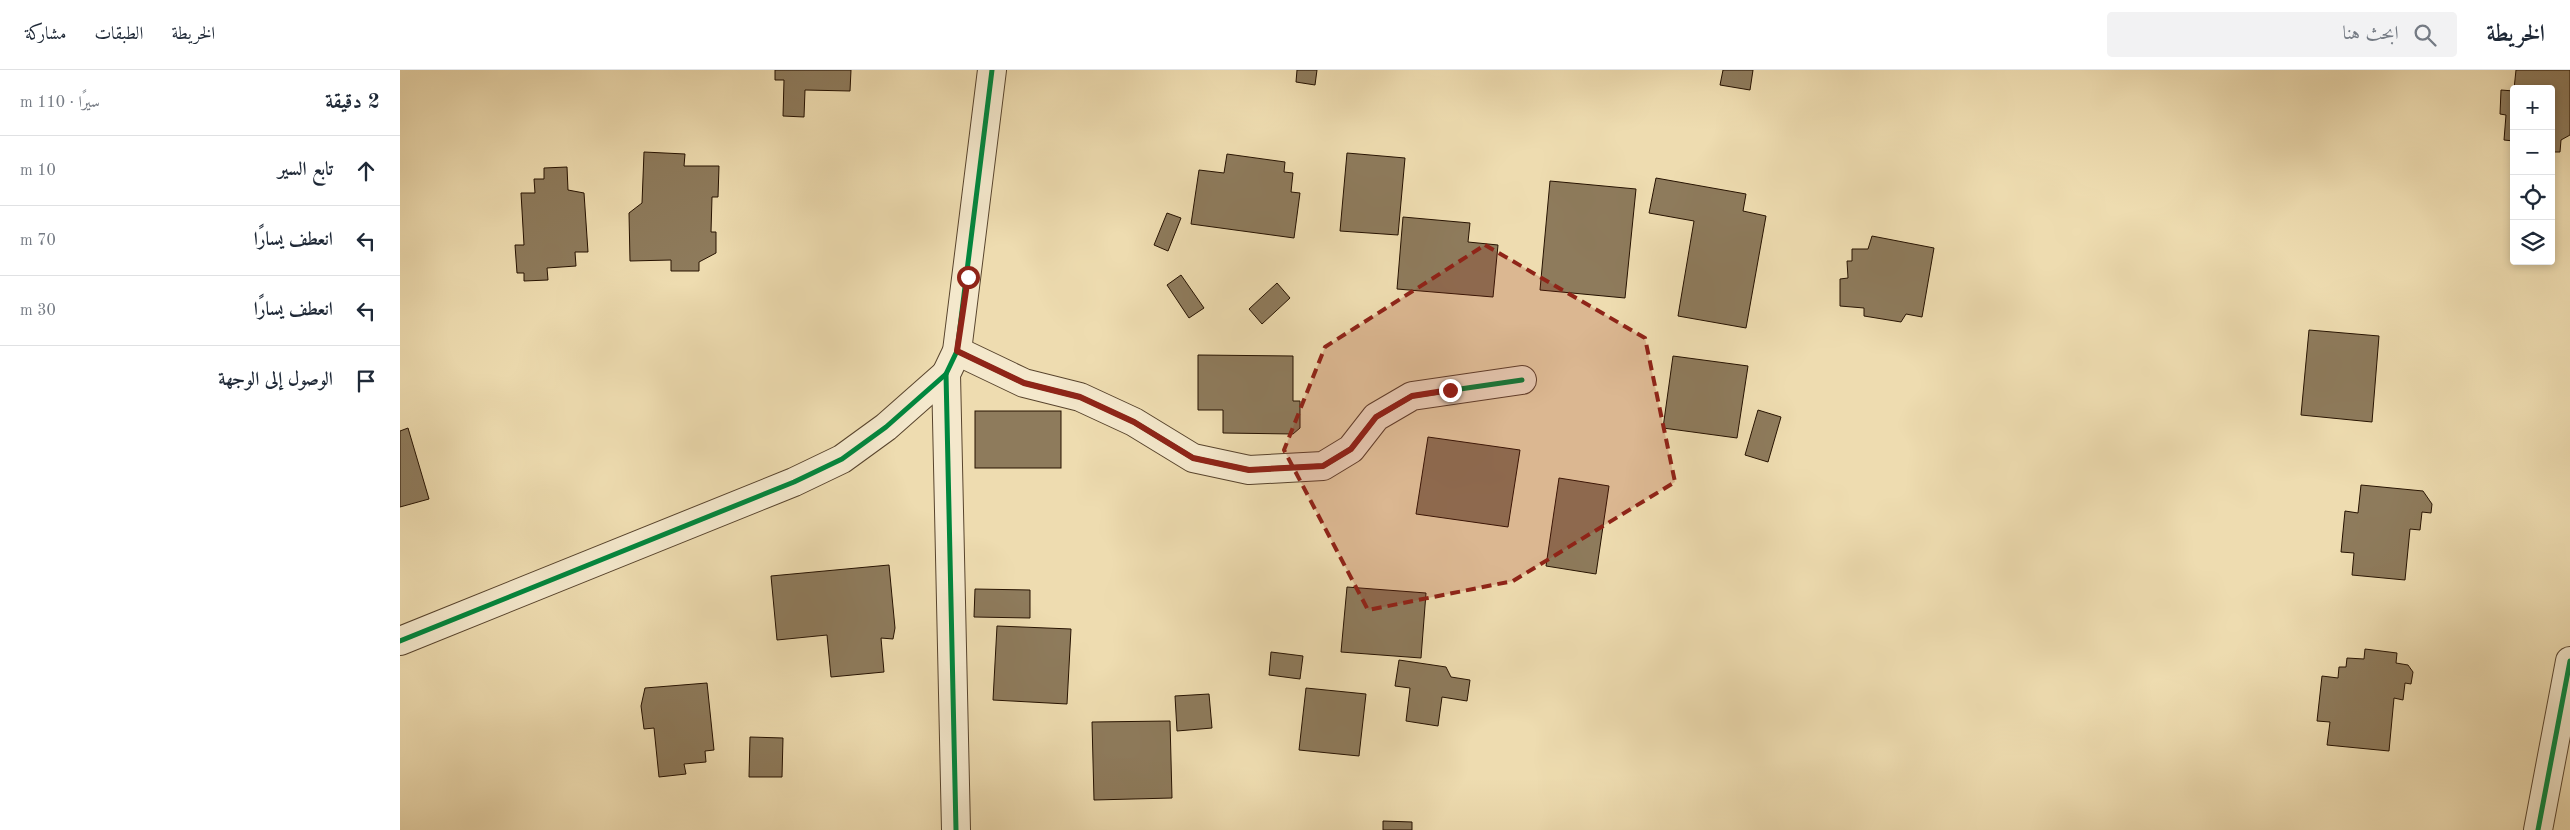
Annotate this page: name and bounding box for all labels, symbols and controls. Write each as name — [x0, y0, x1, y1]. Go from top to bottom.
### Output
search box — [2107, 12, 2457, 57]
icon: search — [2411, 21, 2439, 49]
text: الخريطة — [2487, 23, 2545, 47]
text: مشاركة — [25, 25, 66, 43]
text: الطبقات — [94, 25, 143, 43]
text: الخريطة — [171, 25, 215, 43]
text: ابحث هنا — [2343, 25, 2399, 44]
map controls — [2510, 85, 2555, 265]
button: + — [2510, 85, 2555, 130]
text: 2 دقيقة — [325, 92, 380, 113]
text: سيرًا · 110 m — [20, 95, 100, 111]
button: − — [2510, 130, 2555, 175]
icon: ahead — [352, 157, 380, 185]
text: تابع السير — [278, 161, 333, 180]
text: 10 m — [20, 163, 56, 179]
button: locate — [2510, 175, 2555, 220]
button: layers — [2510, 220, 2555, 265]
icon: left — [352, 227, 380, 255]
text: انعطف يسارًا — [254, 231, 333, 250]
text: 70 m — [20, 233, 56, 249]
route start — [957, 266, 980, 289]
icon: left — [352, 297, 380, 325]
text: انعطف يسارًا — [254, 301, 333, 320]
text: 30 m — [20, 303, 56, 319]
icon: arrive — [352, 367, 380, 395]
text: الوصول إلى الوجهة — [218, 371, 333, 390]
route end — [1439, 379, 1462, 402]

